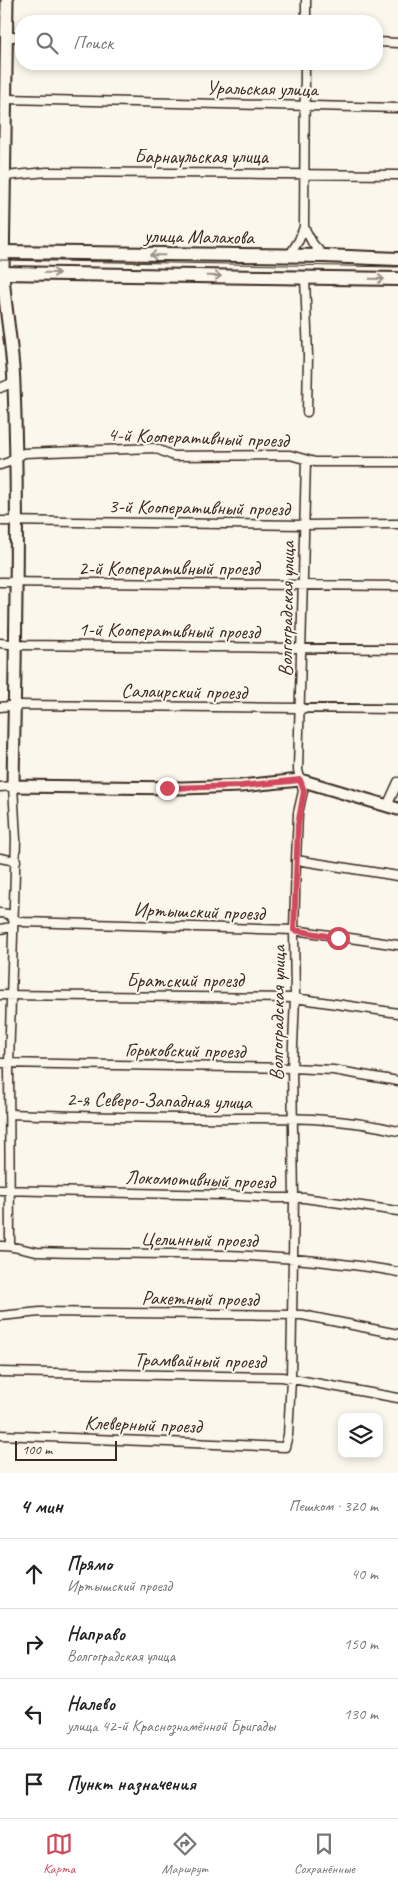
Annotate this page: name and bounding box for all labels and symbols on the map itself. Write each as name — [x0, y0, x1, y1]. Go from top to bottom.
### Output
street label: Уральская улица — [206, 75, 320, 102]
street label: Барнаульская улица — [134, 144, 270, 169]
street label: улица Малахова — [143, 223, 255, 250]
one-way arrow — [149, 250, 165, 259]
one-way arrow — [44, 269, 60, 278]
one-way arrow — [206, 271, 222, 281]
one-way arrow — [368, 274, 385, 284]
street label: 4-й Кооперативный проезд — [107, 422, 291, 453]
street label: 3-й Кооперативный проезд — [108, 493, 292, 522]
street label: Волгоградская улица — [273, 539, 300, 677]
street label: 2-й Кооперативный проезд — [78, 556, 262, 581]
street label: 1-й Кооперативный проезд — [78, 616, 262, 645]
street label: Салаирский проезд — [121, 678, 249, 705]
route end — [156, 777, 179, 800]
street label: Иртышский проезд — [133, 897, 267, 926]
route start — [327, 927, 350, 950]
street label: Волгоградская улица — [264, 943, 291, 1081]
street label: Братский проезд — [126, 968, 246, 993]
street label: Горьковский проезд — [125, 1037, 247, 1064]
street label: 2-я Северо-Западная улица — [66, 1086, 253, 1115]
street label: Локомотивный проезд — [125, 1164, 277, 1195]
street label: Целинный проезд — [140, 1226, 260, 1253]
street label: Ракетный проезд — [141, 1285, 261, 1312]
street label: Трамвайный проезд — [134, 1347, 268, 1374]
street label: Клеверный проезд — [84, 1410, 204, 1439]
scale bar — [15, 1438, 118, 1461]

